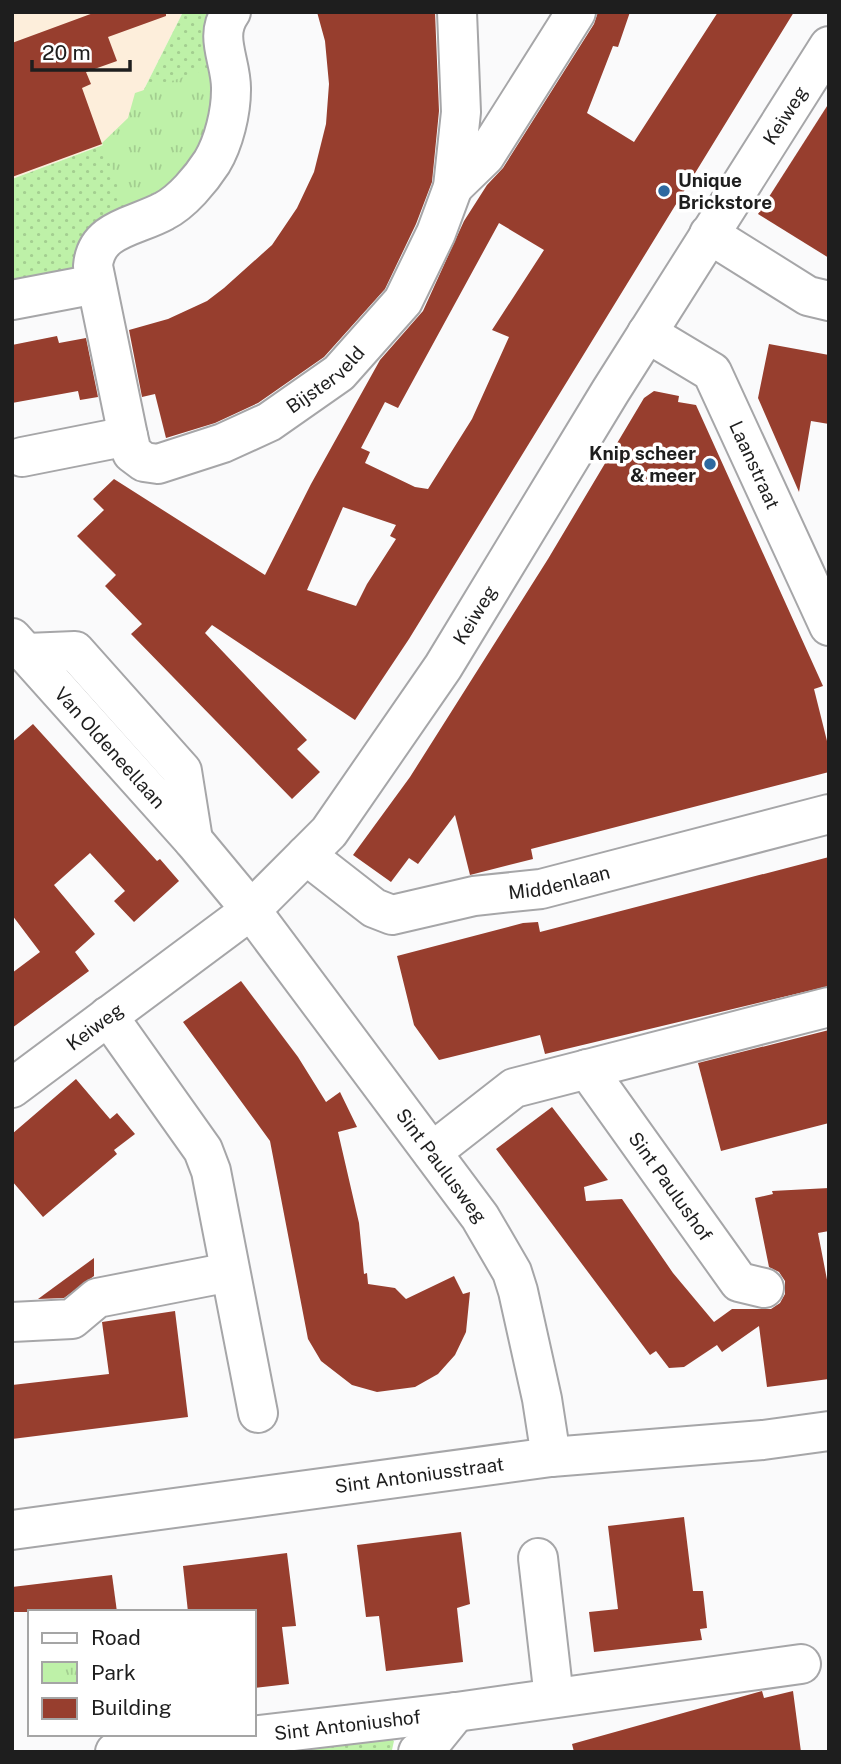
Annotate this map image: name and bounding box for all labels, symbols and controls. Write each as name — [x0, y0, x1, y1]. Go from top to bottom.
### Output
scale bar — [32, 28, 130, 72]
text: 20 m — [42, 40, 91, 65]
street label: Keiweg — [758, 82, 812, 149]
place label: Unique Brickstore — [678, 169, 772, 213]
marker: Unique Brickstore — [656, 183, 672, 199]
street label: Bijsterveld — [282, 341, 369, 417]
street label: Laanstraat — [725, 417, 785, 512]
place label: Knip scheer & meer — [589, 442, 696, 486]
marker: Knip scheer & meer — [702, 456, 718, 472]
street label: Keiweg — [448, 581, 501, 648]
street label: Van Oldeneellaan — [50, 682, 170, 813]
street label: Middenlaan — [507, 861, 612, 903]
street label: Keiweg — [62, 998, 127, 1055]
street label: Sint Paulusweg — [392, 1104, 492, 1227]
street label: Sint Paulushof — [624, 1127, 717, 1245]
street label: Sint Antoniusstraat — [333, 1453, 505, 1497]
legend — [28, 1610, 256, 1736]
text: Road — [91, 1625, 141, 1650]
text: Park — [91, 1660, 136, 1685]
text: Building — [91, 1695, 172, 1720]
street label: Sint Antoniushof — [273, 1705, 422, 1744]

